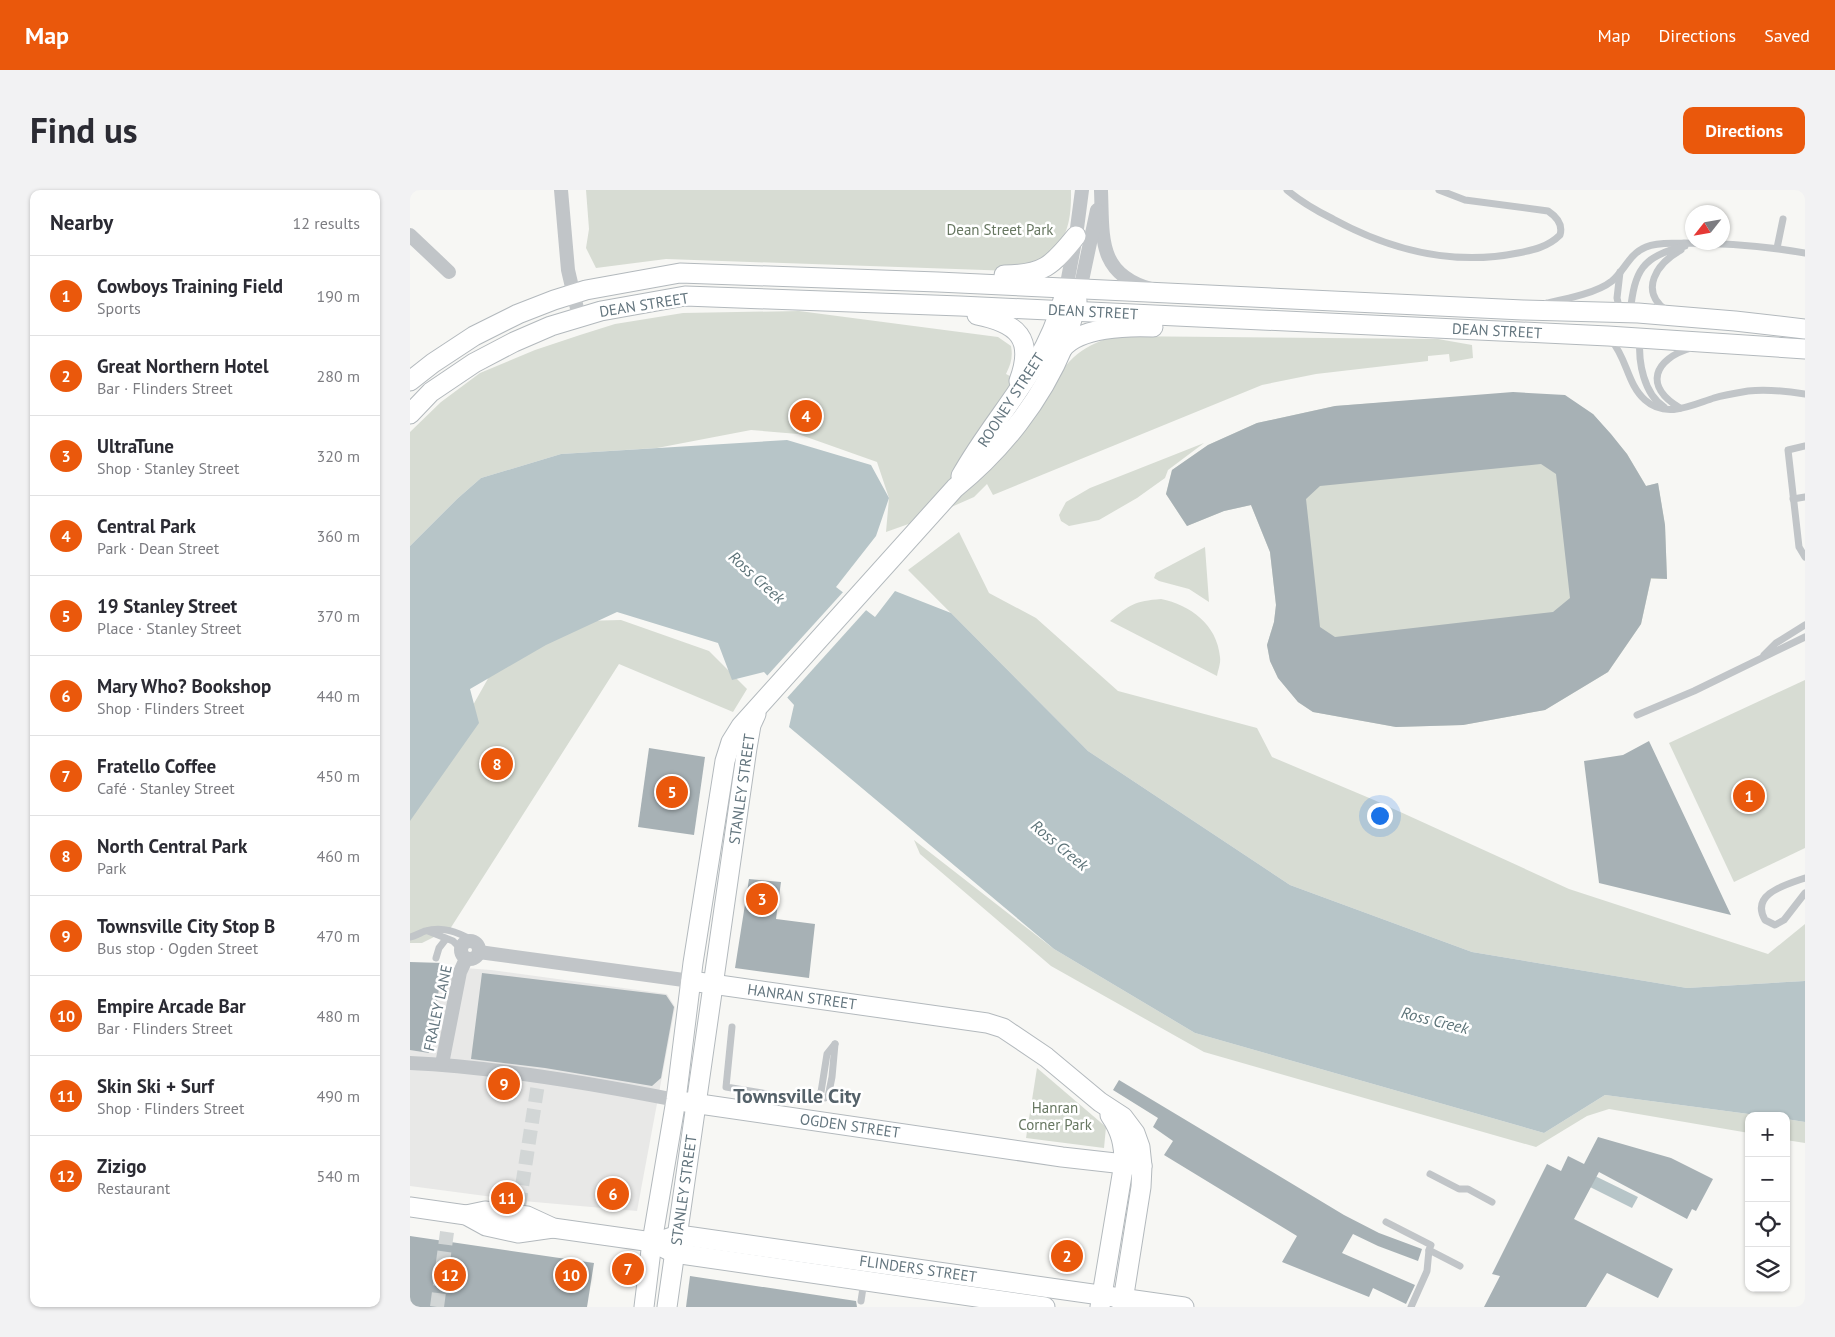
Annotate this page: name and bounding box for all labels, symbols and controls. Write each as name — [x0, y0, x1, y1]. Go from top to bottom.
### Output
text: Map — [25, 20, 69, 51]
text: Map — [1598, 24, 1630, 47]
text: Directions — [1658, 24, 1736, 47]
text: Saved — [1764, 24, 1810, 47]
text: Find us — [30, 107, 138, 153]
button: Directions — [1683, 107, 1805, 154]
north arrow — [1685, 205, 1730, 250]
text: Nearby — [50, 209, 113, 236]
text: 12 results — [293, 213, 360, 233]
park label: Dean Street Park — [947, 220, 1054, 239]
text: Cowboys Training Field — [97, 274, 283, 298]
text: 1 — [61, 286, 71, 306]
text: 190 m — [317, 286, 360, 306]
street label: DEAN STREET — [598, 288, 691, 321]
text: Sports — [97, 298, 141, 318]
street label: DEAN STREET — [1047, 300, 1139, 323]
street label: DEAN STREET — [1451, 319, 1543, 342]
street label: ROONEY STREET — [973, 348, 1048, 450]
text: Great Northern Hotel — [97, 354, 269, 378]
text: 2 — [61, 366, 71, 386]
text: 280 m — [317, 366, 360, 386]
text: Bar · Flinders Street — [97, 378, 233, 398]
pin: 4 — [790, 397, 822, 435]
text: UltraTune — [97, 434, 174, 458]
text: 3 — [61, 446, 71, 466]
text: 320 m — [317, 446, 360, 466]
text: Shop · Stanley Street — [97, 458, 239, 478]
text: Central Park — [97, 514, 196, 538]
text: 4 — [61, 526, 71, 546]
text: 360 m — [317, 526, 360, 546]
text: Park · Dean Street — [97, 538, 219, 558]
water label: Ross Creek — [725, 547, 790, 608]
text: 19 Stanley Street — [97, 594, 237, 618]
text: 5 — [61, 606, 71, 626]
text: 370 m — [317, 606, 360, 626]
text: Place · Stanley Street — [97, 618, 241, 638]
text: Mary Who? Bookshop — [97, 674, 271, 698]
text: 6 — [61, 686, 71, 706]
text: 440 m — [317, 686, 360, 706]
text: Shop · Flinders Street — [97, 698, 244, 718]
street label: STANLEY STREET — [724, 732, 759, 845]
pin: 8 — [481, 745, 513, 783]
text: Fratello Coffee — [97, 754, 216, 778]
text: 7 — [61, 766, 71, 786]
text: 450 m — [317, 766, 360, 786]
pin: 5 — [656, 773, 688, 811]
pin: 1 — [1733, 777, 1765, 815]
text: Café · Stanley Street — [97, 778, 235, 798]
your location — [1367, 803, 1393, 829]
water label: Ross Creek — [1027, 815, 1093, 875]
text: North Central Park — [97, 834, 247, 858]
text: 8 — [61, 846, 71, 866]
text: 460 m — [317, 846, 360, 866]
text: Park — [97, 858, 126, 878]
pin: 3 — [746, 880, 778, 918]
text: Townsville City Stop B — [97, 914, 275, 938]
text: 9 — [61, 926, 71, 946]
text: 470 m — [317, 926, 360, 946]
text: Bus stop · Ogden Street — [97, 938, 258, 958]
street label: FRALEY LANE — [419, 963, 456, 1053]
street label: HANRAN STREET — [746, 979, 859, 1014]
text: Empire Arcade Bar — [97, 994, 246, 1018]
water label: Ross Creek — [1399, 1002, 1472, 1038]
text: 10 — [57, 1006, 75, 1026]
text: 480 m — [317, 1006, 360, 1026]
text: Bar · Flinders Street — [97, 1018, 233, 1038]
pin: 9 — [488, 1065, 520, 1103]
text: Skin Ski + Surf — [97, 1074, 214, 1098]
district label: Townsville City — [733, 1083, 861, 1109]
text: 11 — [57, 1086, 75, 1106]
text: 490 m — [317, 1086, 360, 1106]
text: Shop · Flinders Street — [97, 1098, 244, 1118]
park label: Hanran Corner Park — [1018, 1098, 1093, 1134]
street label: OGDEN STREET — [799, 1109, 902, 1142]
map controls — [1745, 1112, 1790, 1292]
button: + — [1745, 1112, 1790, 1157]
street label: STANLEY STREET — [666, 1133, 701, 1246]
text: Zizigo — [97, 1154, 147, 1178]
button: − — [1745, 1157, 1790, 1202]
text: 12 — [57, 1166, 75, 1186]
text: 540 m — [317, 1166, 360, 1186]
pin: 6 — [597, 1175, 629, 1213]
text: Restaurant — [97, 1178, 170, 1198]
pin: 11 — [491, 1179, 523, 1217]
button: locate — [1745, 1202, 1790, 1247]
pin: 2 — [1051, 1237, 1083, 1275]
button: layers — [1745, 1247, 1790, 1292]
pin: 7 — [612, 1250, 644, 1288]
street label: FLINDERS STREET — [858, 1251, 979, 1286]
pin: 12 — [434, 1256, 466, 1294]
pin: 10 — [555, 1256, 587, 1294]

